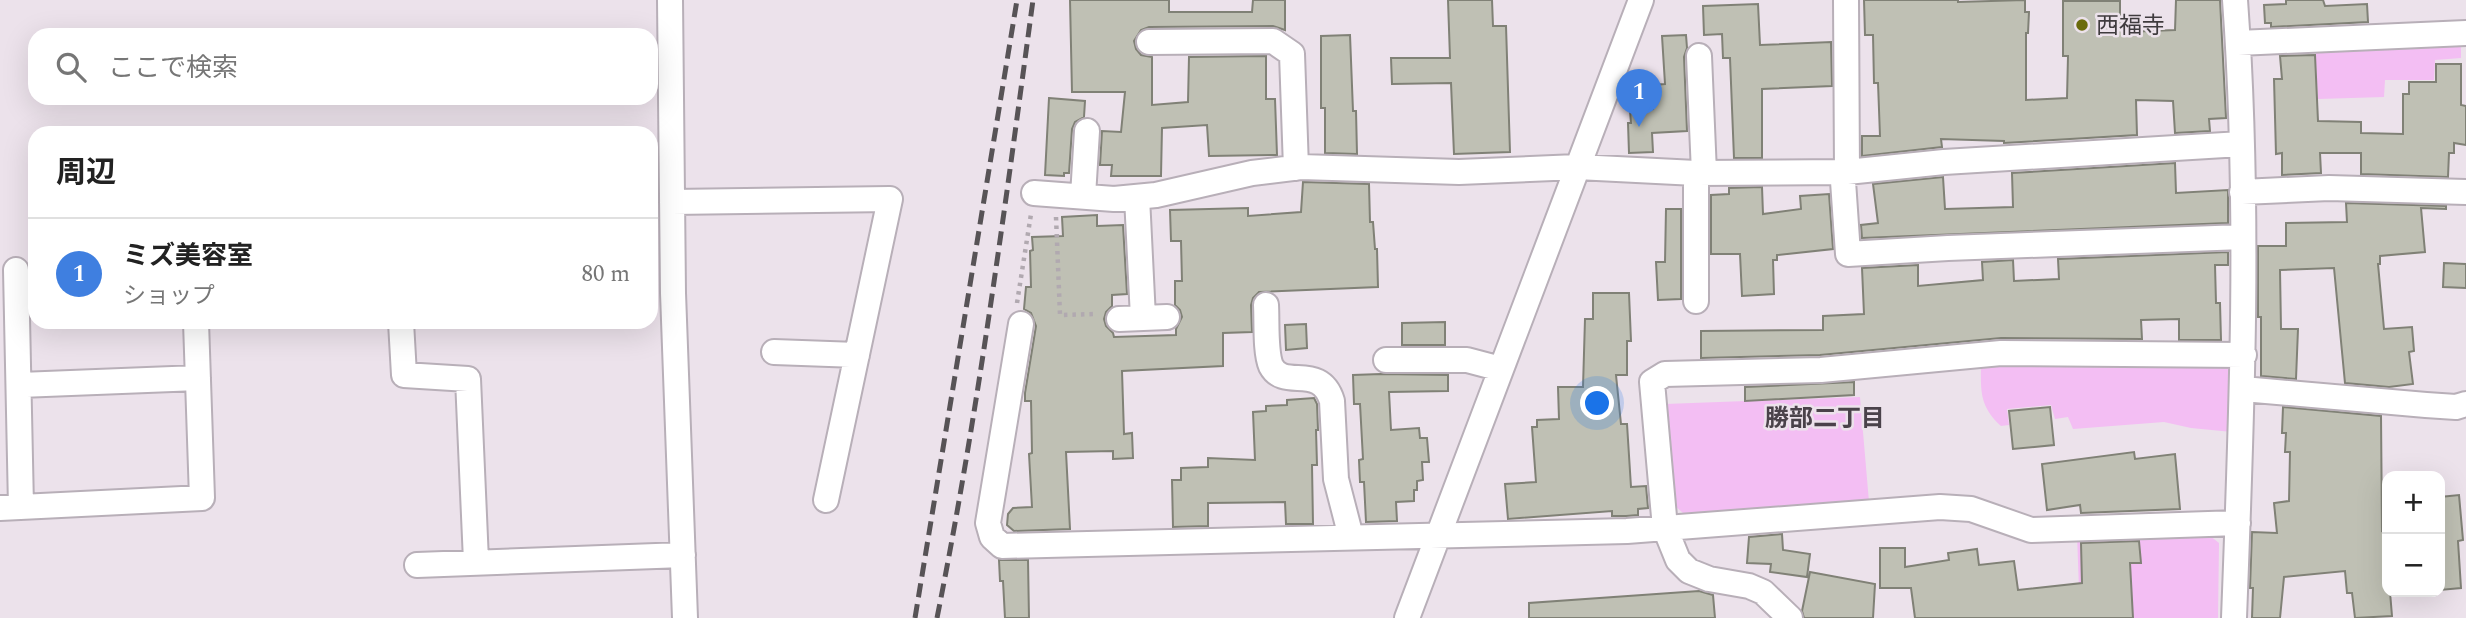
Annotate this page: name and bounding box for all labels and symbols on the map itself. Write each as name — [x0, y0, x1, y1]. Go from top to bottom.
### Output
place label: 西福寺 — [2096, 9, 2165, 44]
marker: 西福寺 — [2074, 17, 2090, 33]
pin: 1 — [1616, 69, 1662, 127]
your location — [1580, 386, 1614, 420]
district label: 勝部二丁目 — [1765, 401, 1885, 437]

